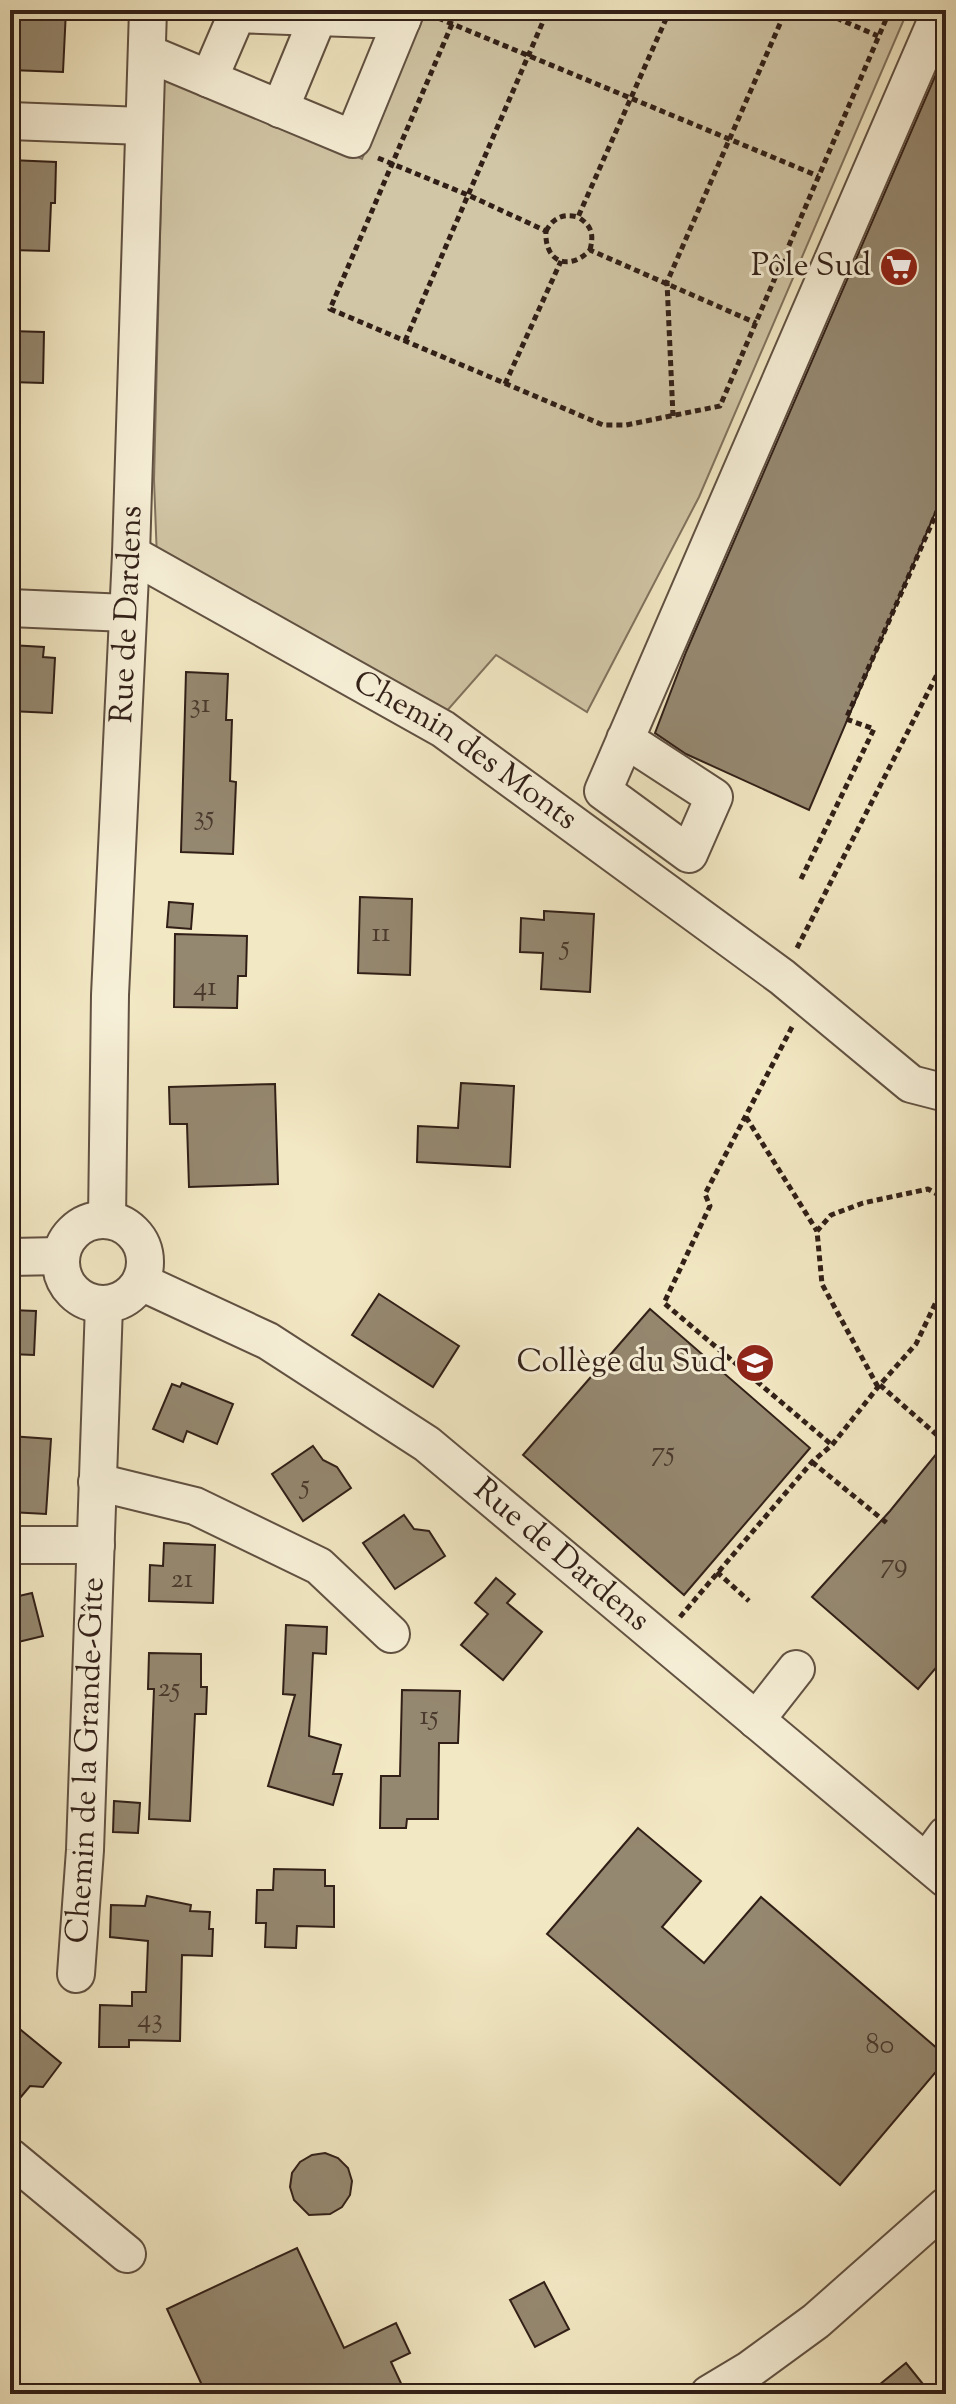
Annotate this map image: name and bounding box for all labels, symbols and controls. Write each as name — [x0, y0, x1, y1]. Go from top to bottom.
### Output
place label: Pôle Sud — [751, 244, 871, 290]
supermarket icon: Pôle Sud — [878, 246, 920, 288]
street label: Rue de Dardens — [100, 505, 155, 724]
street label: Chemin des Monts — [344, 660, 586, 843]
house number: 31 — [190, 685, 210, 725]
house number: 35 — [194, 797, 215, 837]
house number: 11 — [371, 914, 391, 954]
house number: 5 — [558, 927, 570, 967]
house number: 41 — [193, 968, 217, 1008]
place label: Collège du Sud — [517, 1340, 727, 1386]
school or university icon: Collège du Sud — [734, 1342, 776, 1384]
house number: 75 — [651, 1433, 675, 1473]
house number: 5 — [298, 1466, 310, 1506]
street label: Rue de Dardens — [463, 1469, 659, 1644]
house number: 79 — [880, 1545, 908, 1585]
house number: 21 — [171, 1560, 193, 1600]
street label: Chemin de la Grande-Gîte — [55, 1576, 118, 1945]
house number: 25 — [158, 1669, 181, 1709]
house number: 15 — [419, 1697, 439, 1737]
house number: 43 — [137, 2000, 163, 2040]
house number: 80 — [866, 2026, 894, 2066]

